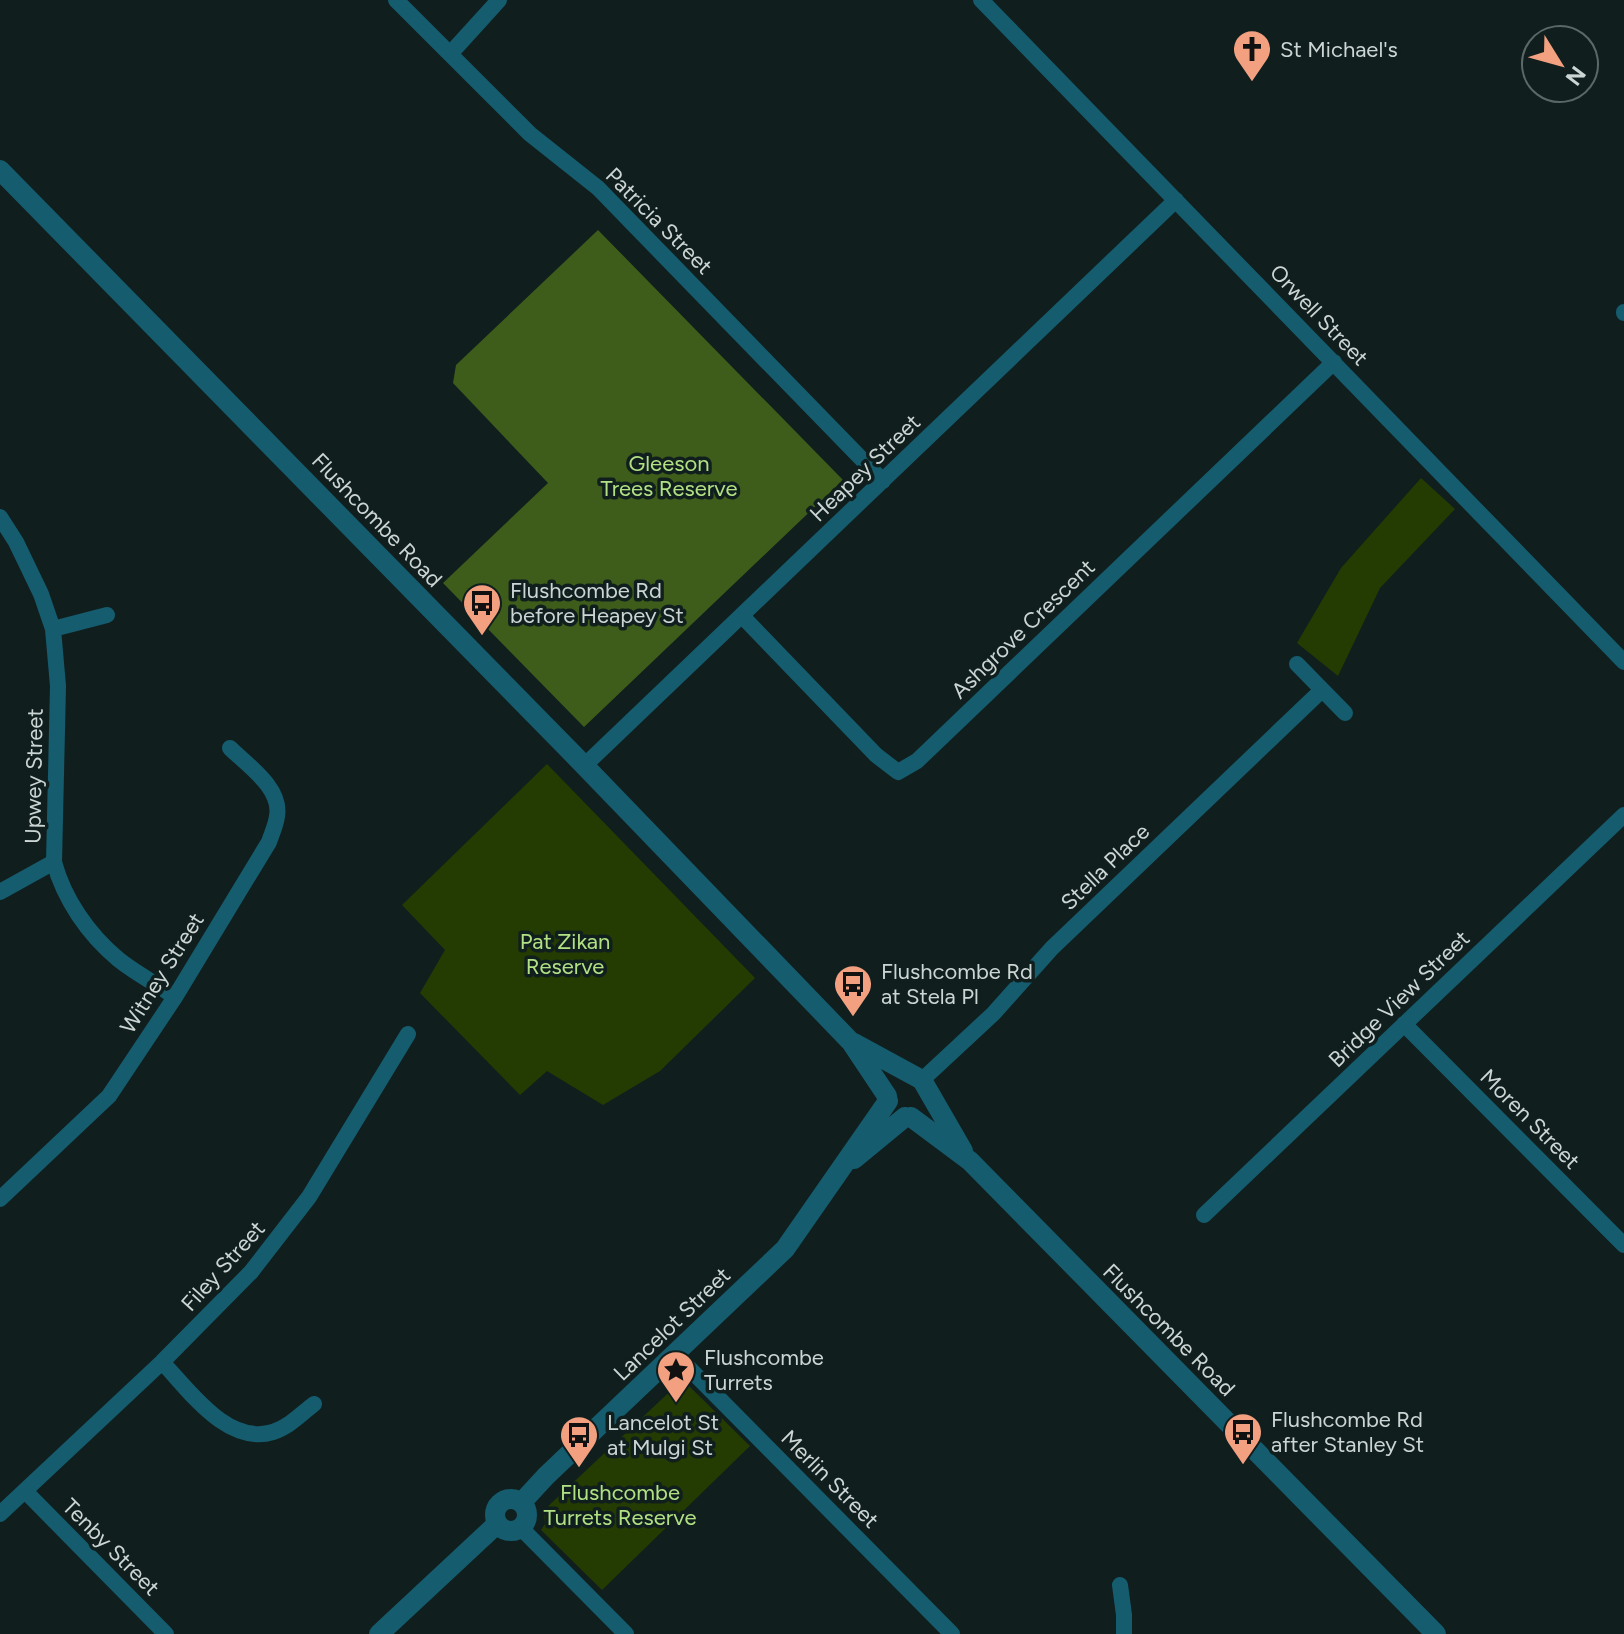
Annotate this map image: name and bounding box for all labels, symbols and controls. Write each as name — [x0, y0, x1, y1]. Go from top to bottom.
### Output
north arrow — [1520, 24, 1600, 104]
church icon: St Michael's — [1231, 28, 1273, 83]
place label: St Michael's — [1280, 36, 1398, 63]
text: N — [1560, 61, 1591, 91]
street label: Patricia Street — [600, 162, 718, 280]
street label: Orwell Street — [1264, 259, 1374, 371]
street label: Heapey Street — [804, 409, 926, 527]
street label: Flushcombe Road — [306, 447, 448, 593]
park label: Gleeson Trees Reserve — [601, 450, 737, 502]
street label: Ashgrove Crescent — [946, 554, 1100, 704]
place label: Flushcombe Rd before Heapey St — [510, 577, 684, 629]
bus stop icon: Flushcombe Rd before Heapey St — [461, 582, 503, 637]
street label: Upwey Street — [19, 708, 49, 844]
street label: Stella Place — [1055, 818, 1155, 916]
street label: Witney Street — [114, 908, 210, 1038]
street label: Bridge View Street — [1323, 925, 1475, 1073]
park label: Pat Zikan Reserve — [520, 928, 610, 980]
place label: Flushcombe Rd at Stela Pl — [881, 958, 1033, 1010]
bus stop icon: Flushcombe Rd at Stela Pl — [832, 963, 874, 1018]
street label: Moren Street — [1474, 1063, 1586, 1175]
street label: Filey Street — [175, 1215, 271, 1317]
street label: Flushcombe Road — [1097, 1258, 1241, 1402]
street label: Lancelot Street — [608, 1262, 736, 1386]
place label: Flushcombe Turrets — [704, 1344, 824, 1396]
place icon: Flushcombe Turrets — [655, 1349, 697, 1404]
place label: Flushcombe Rd after Stanley St — [1271, 1406, 1424, 1458]
place label: Lancelot St at Mulgi St — [607, 1409, 719, 1461]
bus stop icon: Flushcombe Rd after Stanley St — [1222, 1411, 1264, 1466]
bus stop icon: Lancelot St at Mulgi St — [558, 1414, 600, 1469]
street label: Merlin Street — [775, 1424, 885, 1534]
park label: Flushcombe Turrets Reserve — [544, 1479, 696, 1531]
street label: Tenby Street — [57, 1493, 165, 1601]

